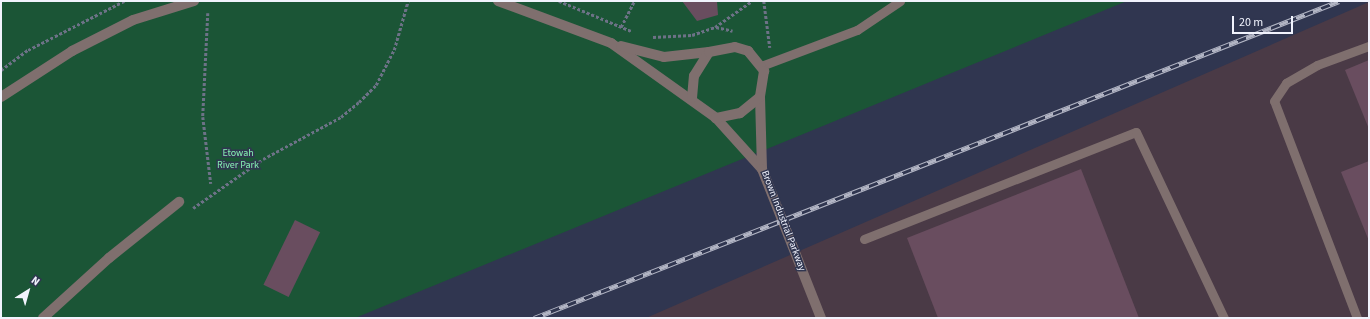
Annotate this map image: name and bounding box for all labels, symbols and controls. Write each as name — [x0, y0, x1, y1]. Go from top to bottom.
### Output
scale bar — [1234, 8, 1295, 34]
text: 20 m — [1239, 14, 1263, 31]
park label: Etowah River Park — [217, 147, 259, 170]
street label: Brown Industrial Parkway — [758, 169, 808, 273]
north arrow — [8, 271, 48, 311]
text: N — [28, 273, 43, 289]

